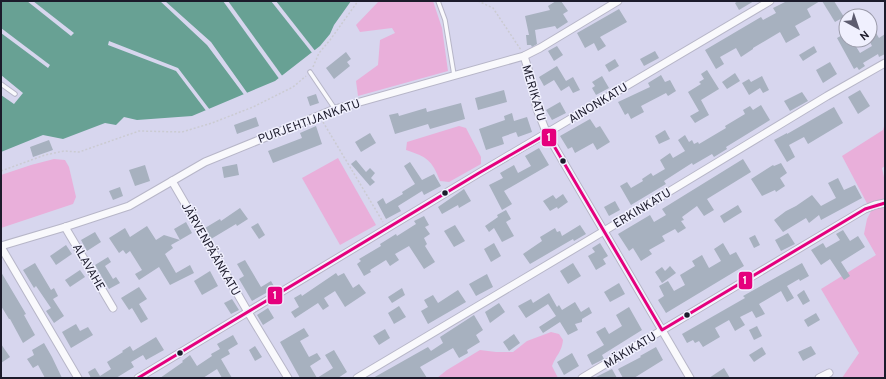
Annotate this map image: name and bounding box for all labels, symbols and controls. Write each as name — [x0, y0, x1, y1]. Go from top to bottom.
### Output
north arrow — [838, 8, 878, 48]
text: N — [856, 27, 871, 43]
street label: MERIKATU — [517, 63, 549, 123]
street label: AINONKATU — [566, 80, 631, 128]
street label: PURJEHTIJANKATU — [256, 96, 363, 148]
line badge: 1 — [541, 128, 557, 147]
text: 1 — [547, 131, 551, 145]
unlabelled marker — [558, 156, 568, 166]
street label: ERKINKATU — [611, 185, 674, 232]
unlabelled marker — [440, 188, 450, 198]
street label: JÄRVENPÄÄNKATU — [177, 200, 243, 299]
street label: ALAVAHE — [68, 241, 108, 294]
line badge: 1 — [738, 271, 753, 290]
text: 1 — [743, 274, 747, 288]
line badge: 1 — [267, 286, 283, 305]
text: 1 — [273, 289, 277, 303]
unlabelled marker — [682, 310, 692, 320]
street label: MÄKIKATU — [601, 329, 660, 373]
unlabelled marker — [175, 348, 185, 358]

